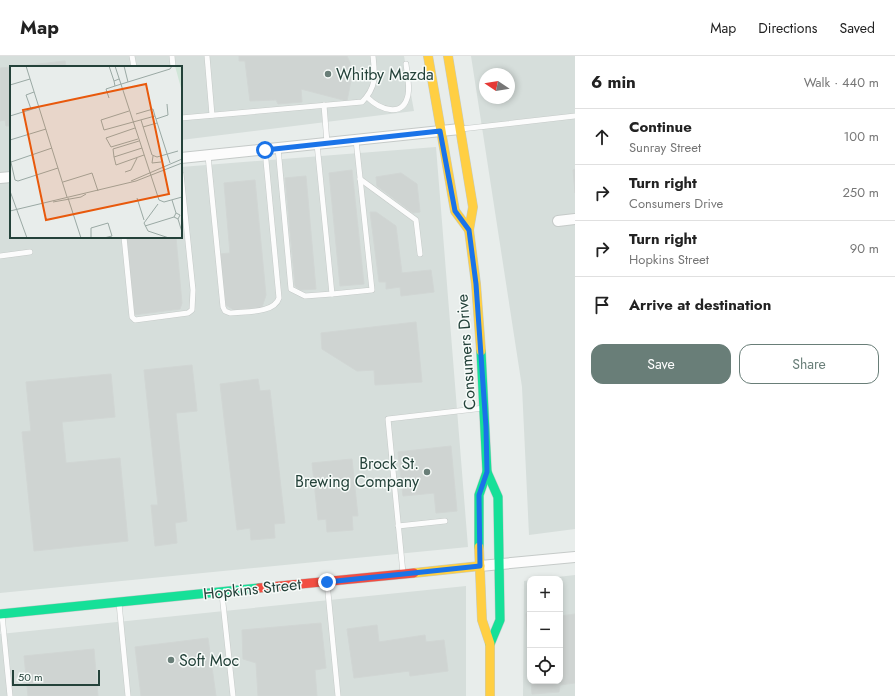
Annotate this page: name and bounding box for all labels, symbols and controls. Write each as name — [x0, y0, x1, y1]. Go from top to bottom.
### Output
text: Map — [20, 14, 59, 41]
text: Map — [710, 18, 736, 38]
text: Directions — [758, 18, 818, 38]
text: Saved — [840, 18, 875, 38]
place label: Whitby Mazda — [336, 63, 434, 86]
inset map — [10, 66, 182, 238]
north arrow — [479, 68, 515, 104]
marker: Whitby Mazda — [323, 69, 333, 79]
text: 6 min — [591, 70, 636, 94]
text: Walk · 440 m — [804, 73, 879, 92]
text: Continue — [629, 116, 692, 138]
icon: ahead — [591, 126, 613, 148]
text: 100 m — [844, 127, 879, 146]
text: Sunray Street — [629, 138, 701, 157]
route start — [256, 141, 274, 159]
text: Turn right — [629, 172, 697, 194]
icon: right — [591, 182, 613, 204]
text: 250 m — [842, 183, 879, 202]
text: Consumers Drive — [629, 194, 723, 213]
text: Turn right — [629, 228, 697, 250]
icon: right — [591, 238, 613, 260]
text: 90 m — [850, 239, 879, 258]
text: Hopkins Street — [629, 250, 709, 269]
street label: Consumers Drive — [450, 293, 482, 411]
icon: arrive — [591, 294, 613, 316]
text: Arrive at destination — [629, 294, 771, 316]
button: Save — [591, 344, 731, 384]
button: Share — [739, 344, 879, 384]
place label: Brock St. Brewing Company — [295, 452, 420, 493]
marker: Brock St. Brewing Company — [422, 467, 432, 477]
street label: Hopkins Street — [202, 572, 302, 606]
route end — [318, 573, 336, 591]
map controls — [527, 576, 563, 684]
button: + — [527, 576, 563, 612]
button: − — [527, 612, 563, 648]
button: locate — [527, 648, 563, 684]
place label: Soft Moc — [179, 649, 239, 672]
marker: Soft Moc — [166, 655, 176, 665]
scale bar — [12, 668, 100, 687]
text: 50 m — [18, 669, 43, 685]

